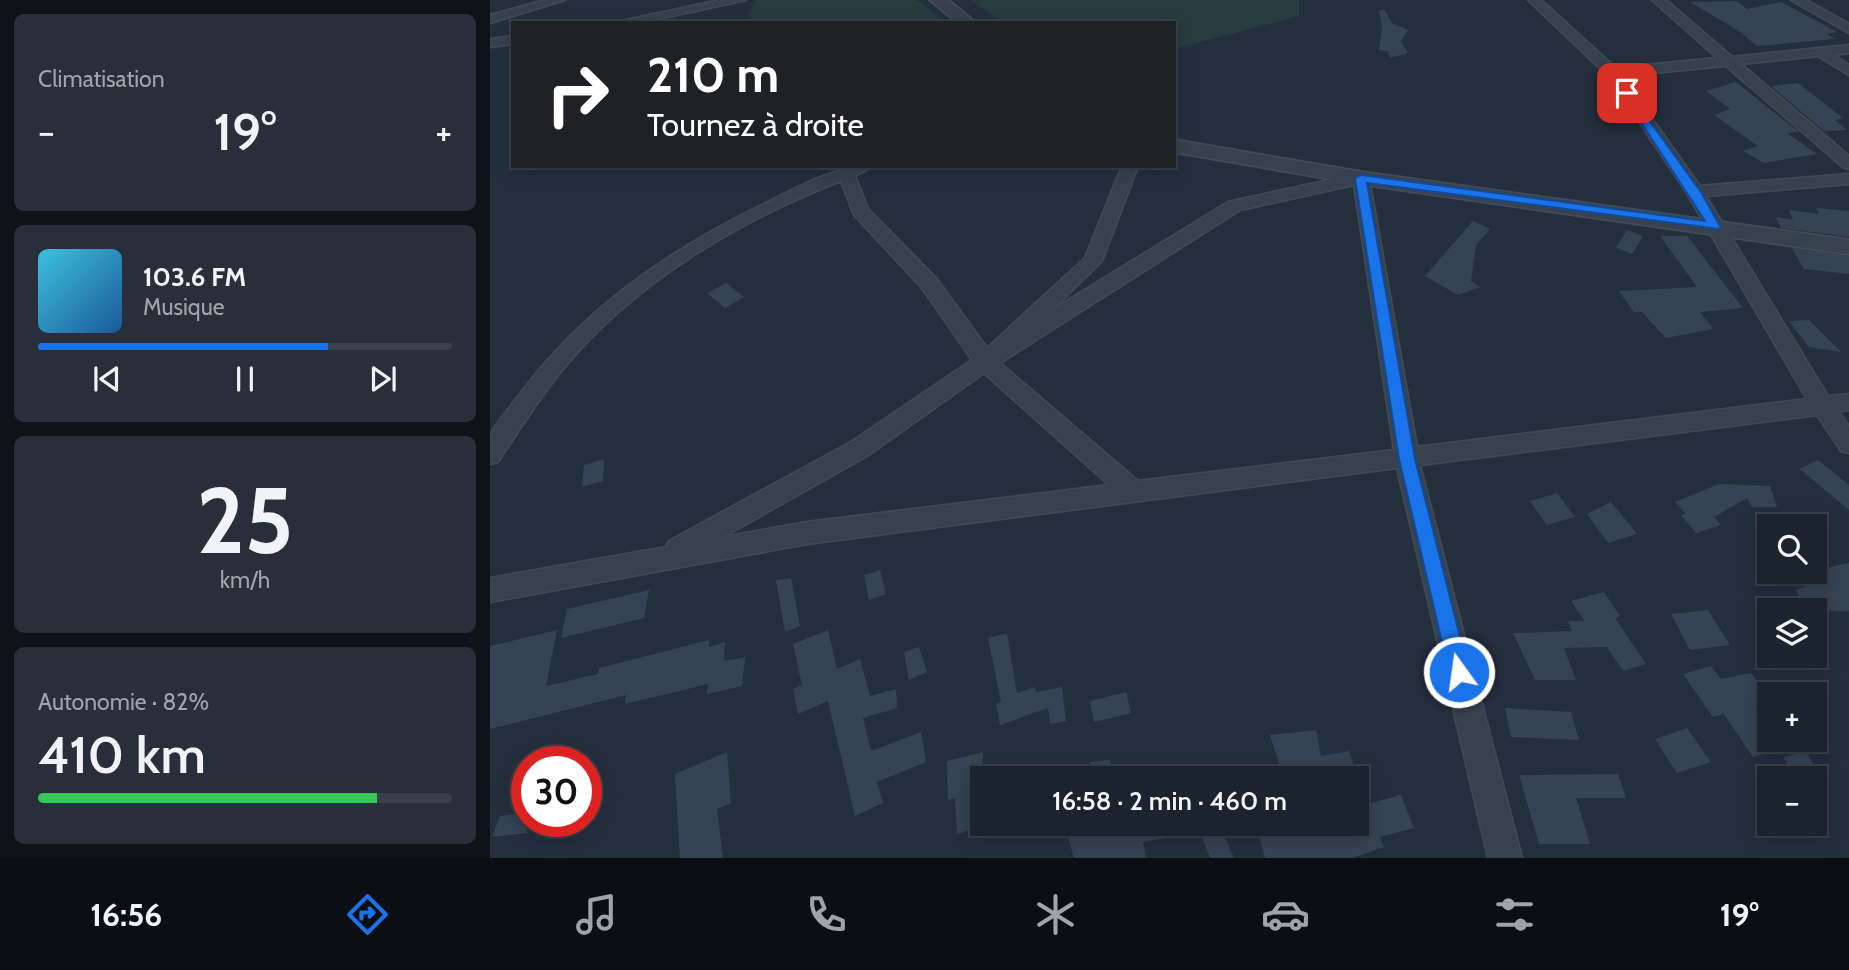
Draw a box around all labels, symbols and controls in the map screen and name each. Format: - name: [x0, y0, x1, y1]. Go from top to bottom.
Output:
- text: 210 m: [647, 45, 779, 104]
- icon: right: [532, 49, 623, 140]
- pin: [1597, 63, 1657, 123]
- text: Climatisation: [38, 65, 165, 93]
- icon: arrive: [1608, 74, 1646, 112]
- text: 19°: [214, 100, 276, 163]
- text: Tournez à droite: [647, 105, 864, 144]
- text: −: [38, 108, 55, 155]
- text: +: [435, 108, 452, 155]
- text: 103.6 FM: [143, 261, 246, 293]
- text: Musique: [143, 293, 225, 321]
- icon: previous: [88, 360, 126, 398]
- icon: pause: [226, 360, 264, 398]
- icon: next: [364, 360, 402, 398]
- text: 25: [196, 465, 294, 576]
- map controls: [1757, 514, 1827, 836]
- button: search: [1757, 514, 1827, 584]
- text: km/h: [220, 566, 270, 594]
- button: layers: [1757, 598, 1827, 668]
- position arrow: [1422, 635, 1496, 709]
- button: +: [1757, 682, 1827, 752]
- text: Autonomie · 82%: [38, 688, 209, 716]
- text: 410 km: [38, 723, 206, 786]
- speed limit sign: 30: [511, 746, 602, 837]
- button: −: [1757, 766, 1827, 836]
- text: 16:58 · 2 min · 460 m: [1052, 785, 1287, 817]
- icon: directions: [343, 890, 392, 939]
- icon: music: [572, 890, 621, 939]
- icon: phone: [802, 890, 851, 939]
- icon: climate: [1031, 890, 1080, 939]
- icon: car: [1261, 890, 1310, 939]
- icon: filters: [1490, 890, 1539, 939]
- text: 16:56: [90, 895, 162, 934]
- text: 19°: [1720, 895, 1759, 934]

